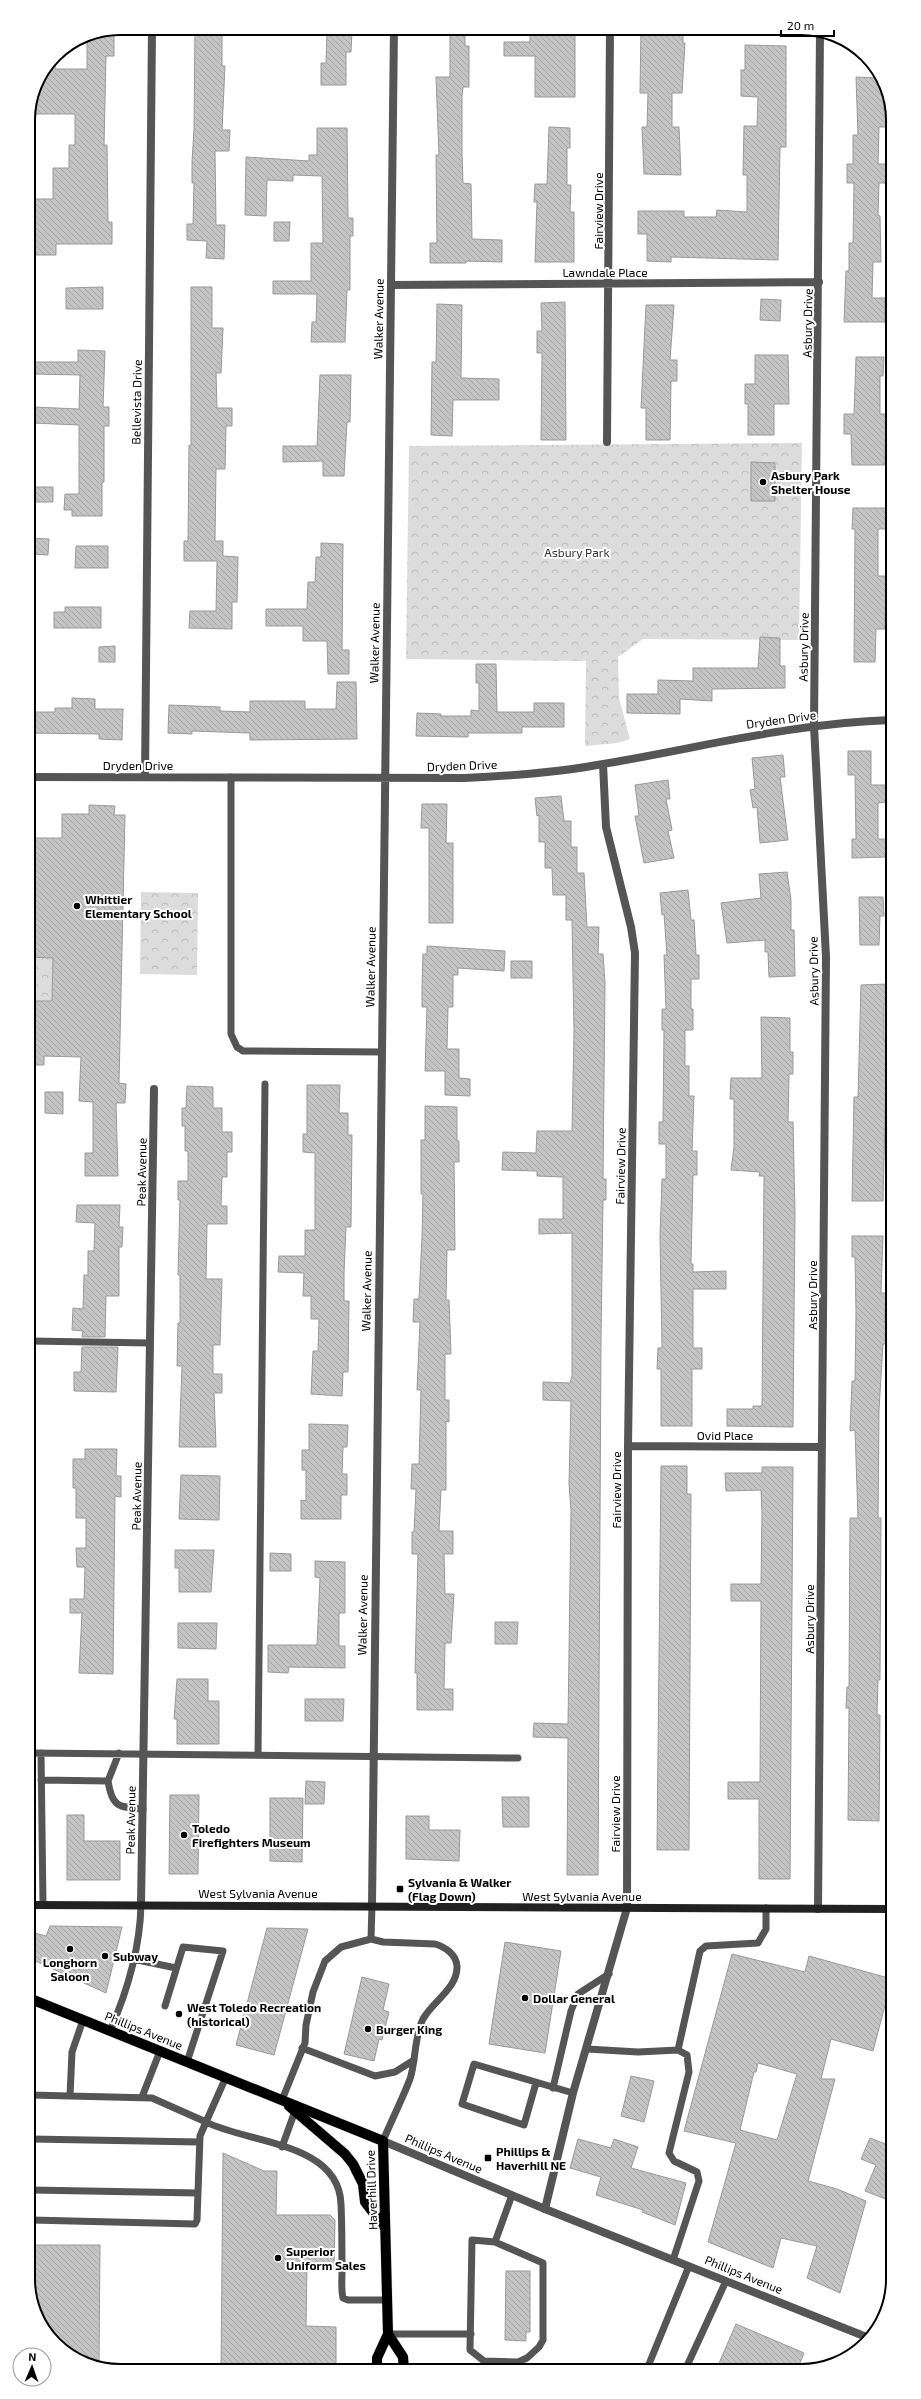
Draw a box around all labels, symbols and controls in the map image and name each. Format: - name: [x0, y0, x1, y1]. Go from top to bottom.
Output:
- scale bar: [781, 12, 834, 38]
- text: 20 m: [787, 18, 814, 32]
- street label: Fairview Drive: [591, 172, 605, 250]
- street label: Lawndale Place: [562, 265, 648, 279]
- street label: Walker Avenue: [370, 278, 386, 360]
- street label: Asbury Drive: [799, 288, 815, 358]
- street label: Bellevista Drive: [128, 359, 144, 445]
- place label: Asbury Park Shelter House: [771, 468, 851, 496]
- marker: Asbury Park Shelter House: [758, 477, 768, 487]
- park label: Asbury Park: [544, 545, 610, 559]
- street label: Walker Avenue: [366, 602, 382, 684]
- street label: Asbury Drive: [795, 612, 811, 682]
- street label: Dryden Drive: [745, 707, 817, 731]
- street label: Dryden Drive: [427, 757, 497, 773]
- street label: Dryden Drive: [103, 758, 173, 772]
- place label: Whittier Elementary School: [85, 892, 192, 921]
- marker: Whittier Elementary School: [72, 901, 82, 911]
- street label: Walker Avenue: [362, 926, 378, 1008]
- street label: Asbury Drive: [805, 936, 821, 1006]
- street label: Fairview Drive: [612, 1127, 628, 1205]
- street label: Peak Avenue: [133, 1138, 149, 1206]
- street label: Walker Avenue: [358, 1250, 374, 1332]
- street label: Asbury Drive: [805, 1260, 819, 1330]
- street label: Ovid Place: [697, 1428, 753, 1442]
- street label: Fairview Drive: [609, 1451, 623, 1529]
- street label: Peak Avenue: [128, 1462, 144, 1530]
- street label: Walker Avenue: [354, 1574, 370, 1656]
- street label: Asbury Drive: [802, 1584, 816, 1654]
- street label: Fairview Drive: [608, 1775, 622, 1853]
- street label: Peak Avenue: [122, 1786, 138, 1854]
- place label: Toledo Firefighters Museum: [192, 1821, 311, 1849]
- marker: Toledo Firefighters Museum: [179, 1830, 189, 1840]
- place label: Sylvania & Walker (Flag Down): [408, 1875, 511, 1903]
- marker: Sylvania & Walker (Flag Down): [395, 1884, 405, 1894]
- street label: West Sylvania Avenue: [198, 1886, 318, 1900]
- street label: West Sylvania Avenue: [522, 1889, 642, 1903]
- marker: Longhorn Saloon: [65, 1944, 75, 1954]
- place label: Subway: [113, 1949, 158, 1964]
- marker: Subway: [100, 1951, 110, 1961]
- place label: Longhorn Saloon: [43, 1955, 97, 1983]
- place label: Dollar General: [533, 1991, 615, 2005]
- marker: Dollar General: [520, 1993, 530, 2003]
- place label: West Toledo Recreation (historical): [187, 2000, 321, 2028]
- street label: Phillips Avenue: [103, 2008, 185, 2052]
- marker: West Toledo Recreation (historical): [174, 2009, 184, 2019]
- place label: Burger King: [376, 2022, 442, 2036]
- marker: Burger King: [363, 2024, 373, 2034]
- street label: Phillips Avenue: [403, 2130, 485, 2176]
- place label: Phillips & Haverhill NE: [496, 2144, 566, 2172]
- street label: Haverhill Drive: [363, 2150, 379, 2230]
- marker: Phillips & Haverhill NE: [483, 2153, 493, 2163]
- place label: Superior Uniform Sales: [286, 2244, 366, 2272]
- street label: Phillips Avenue: [703, 2252, 785, 2296]
- marker: Superior Uniform Sales: [273, 2253, 283, 2263]
- north arrow: [12, 2347, 52, 2387]
- text: N: [28, 2350, 37, 2363]

